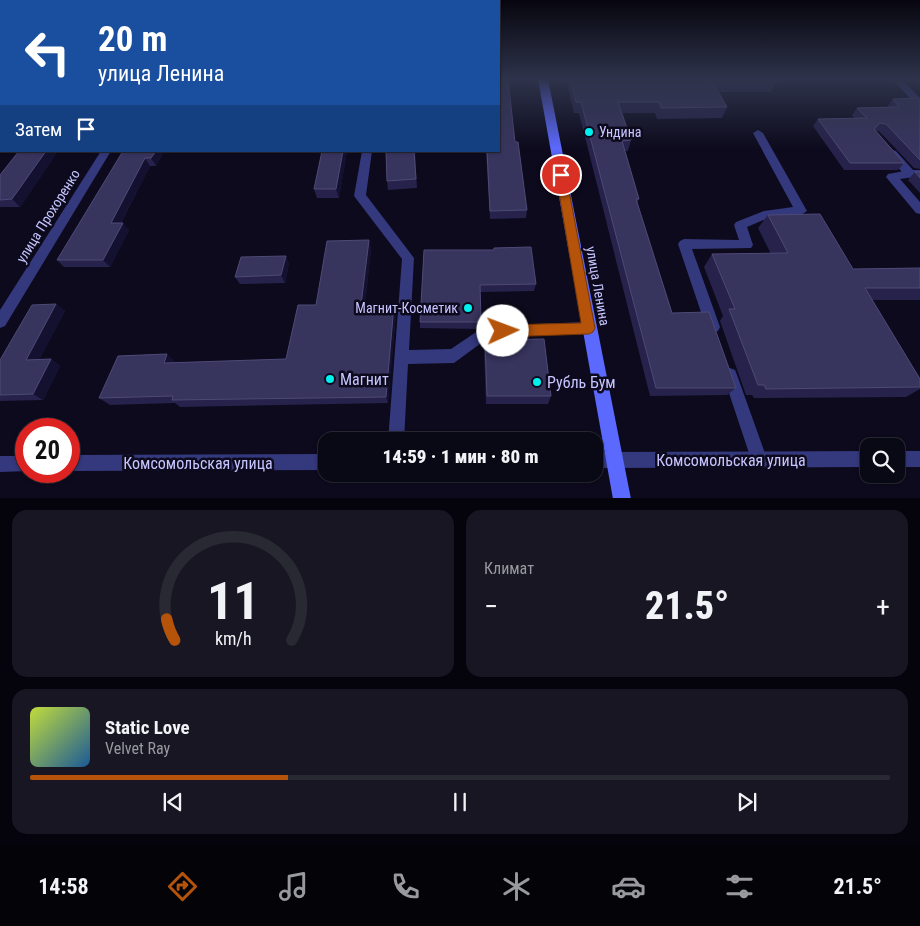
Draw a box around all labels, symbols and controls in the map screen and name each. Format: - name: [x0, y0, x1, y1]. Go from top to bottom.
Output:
- text: 20 m: [98, 19, 167, 60]
- icon: left: [15, 20, 80, 85]
- text: улица Ленина: [98, 61, 224, 86]
- icon: arrive: [72, 115, 100, 143]
- text: Затем: [15, 118, 62, 141]
- place label: Ундина: [599, 124, 642, 140]
- marker: Ундина: [583, 126, 595, 138]
- pin: [540, 154, 582, 196]
- icon: arrive: [547, 161, 575, 189]
- street label: улица Прохоренко: [13, 166, 83, 266]
- street label: улица Ленина: [583, 245, 613, 327]
- place label: Магнит-Косметик: [355, 300, 458, 316]
- marker: Магнит-Косметик: [462, 302, 474, 314]
- position arrow: [476, 304, 528, 356]
- place label: Магнит: [340, 370, 389, 389]
- marker: Магнит: [324, 373, 336, 385]
- place label: Рубль Бум: [547, 373, 616, 392]
- marker: Рубль Бум: [531, 376, 543, 388]
- speed limit sign: 20: [15, 418, 80, 483]
- map controls: [860, 438, 905, 483]
- button: search: [860, 438, 905, 483]
- text: 14:59 · 1 мин · 80 m: [382, 445, 539, 468]
- street label: Комсомольская улица: [656, 451, 806, 470]
- street label: Комсомольская улица: [123, 454, 273, 473]
- text: Климат: [484, 559, 534, 578]
- text: 11: [207, 571, 259, 632]
- text: 21.5°: [645, 584, 729, 628]
- text: −: [484, 590, 498, 623]
- text: +: [876, 590, 890, 623]
- text: km/h: [215, 628, 251, 649]
- text: Static Love: [105, 716, 190, 739]
- text: Velvet Ray: [105, 739, 170, 758]
- icon: previous: [159, 788, 187, 816]
- icon: pause: [446, 788, 474, 816]
- icon: next: [733, 788, 761, 816]
- icon: directions: [165, 869, 200, 904]
- icon: music: [276, 869, 311, 904]
- icon: phone: [388, 869, 423, 904]
- icon: climate: [499, 869, 534, 904]
- icon: car: [611, 869, 646, 904]
- icon: filters: [722, 869, 757, 904]
- text: 14:58: [38, 874, 89, 899]
- text: 21.5°: [833, 874, 882, 899]

